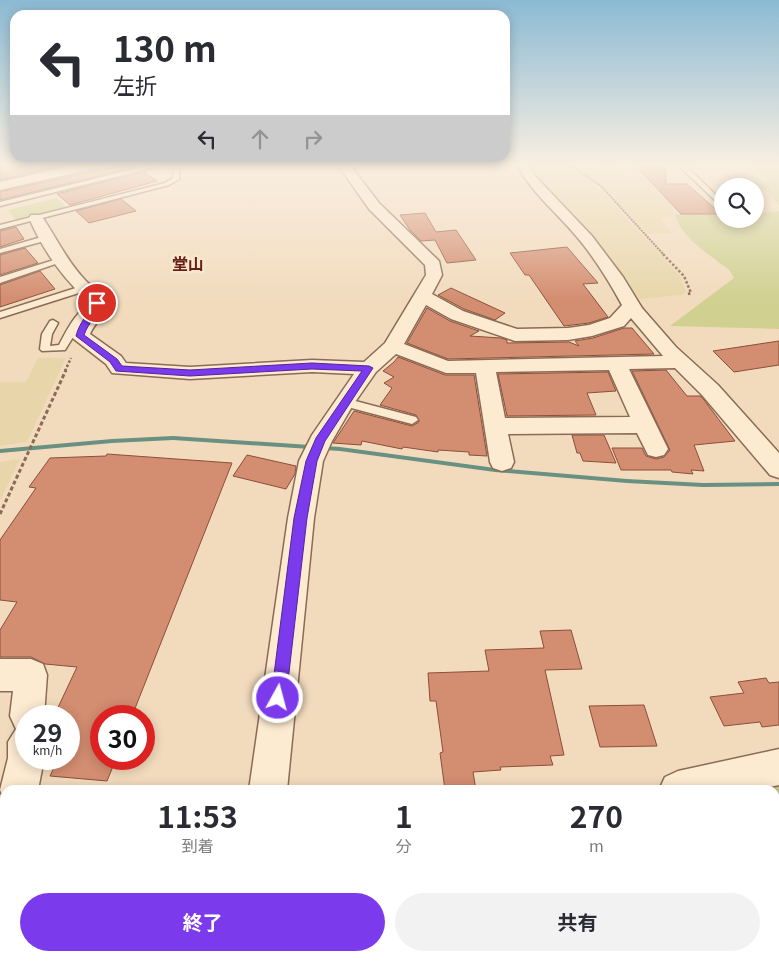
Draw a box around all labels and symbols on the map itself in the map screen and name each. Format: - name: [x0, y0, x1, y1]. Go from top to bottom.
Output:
- district label: 堂山: [172, 251, 204, 275]
- pin: [76, 282, 118, 324]
- position arrow: [251, 671, 303, 723]
- speed limit sign: 30: [90, 705, 155, 770]

